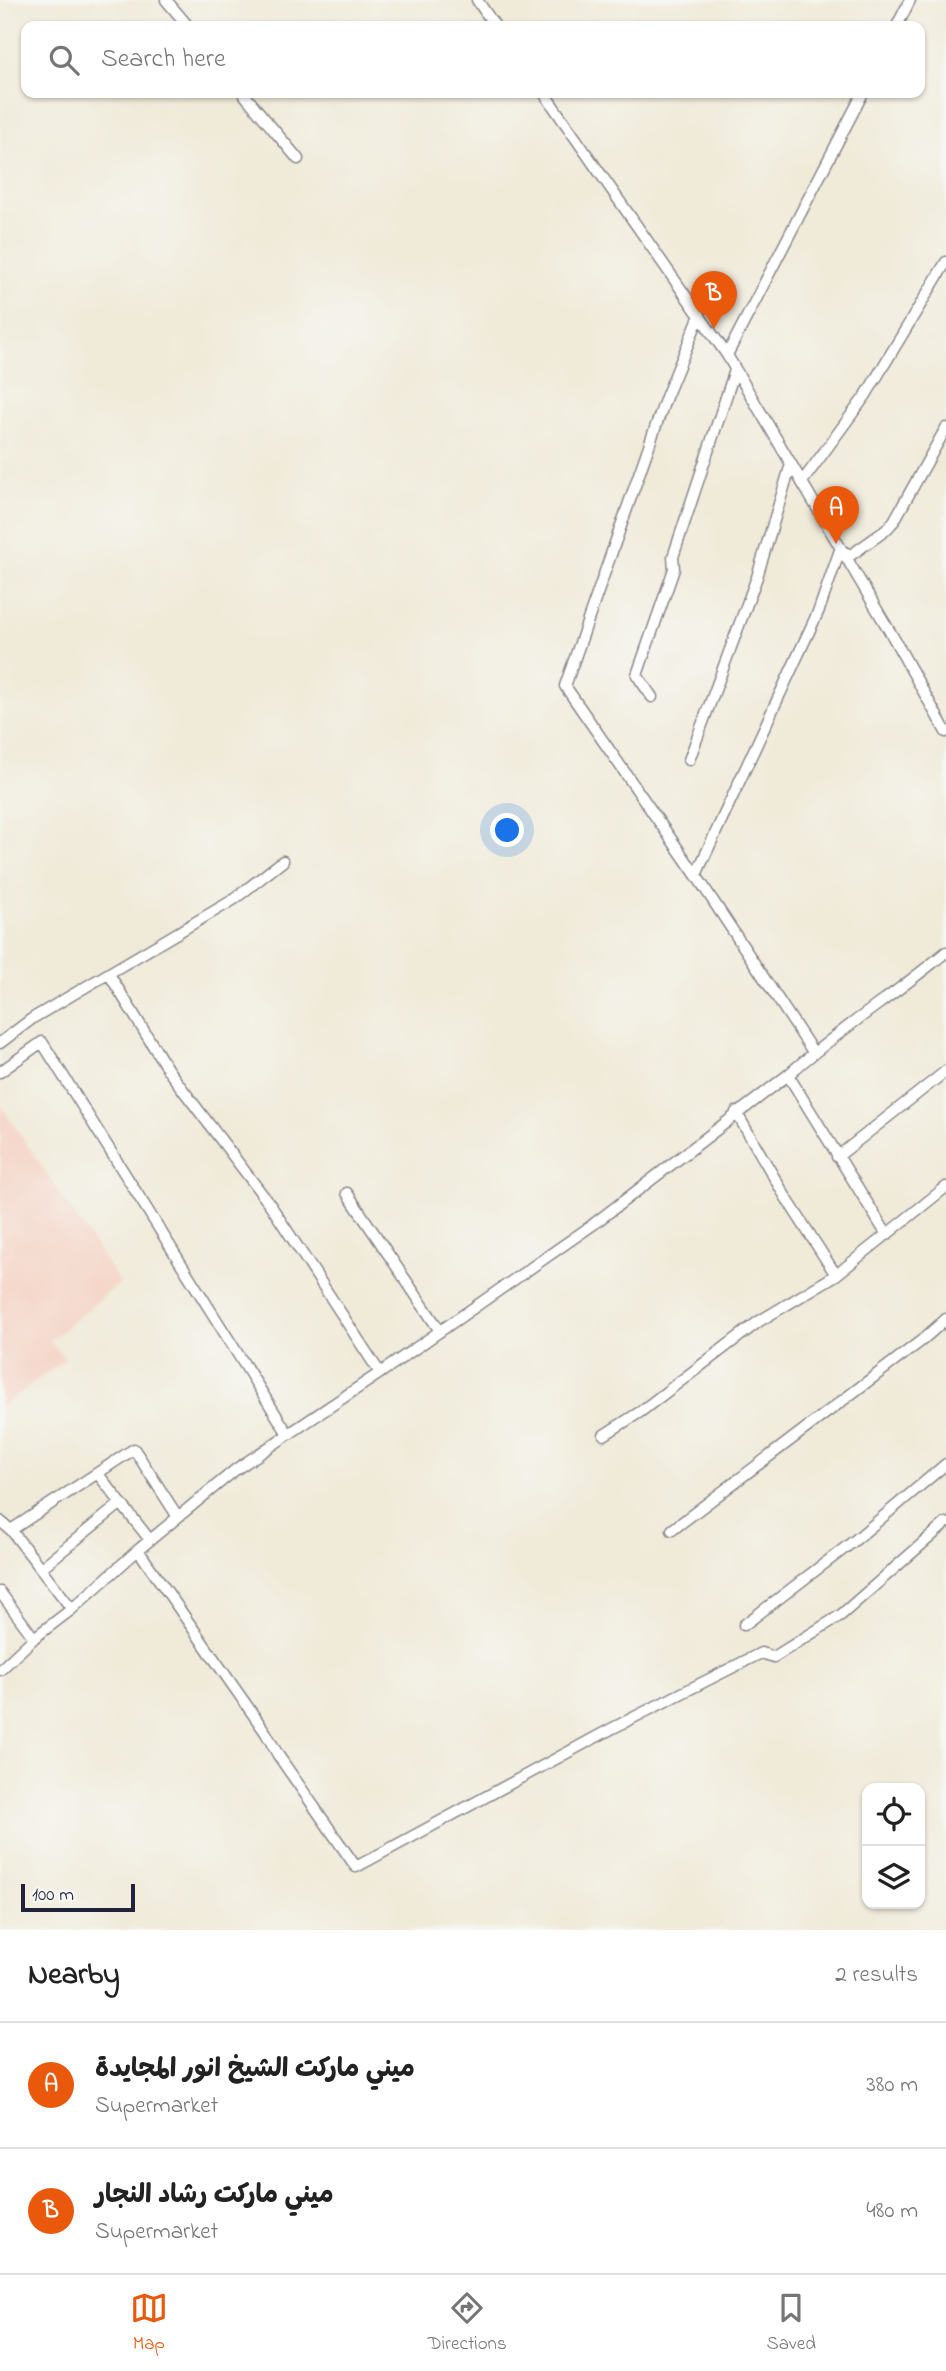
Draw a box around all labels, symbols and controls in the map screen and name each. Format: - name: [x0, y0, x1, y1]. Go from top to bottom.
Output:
- search box: [21, 21, 925, 98]
- icon: search: [45, 41, 83, 79]
- text: Search here: [101, 41, 226, 79]
- pin: B: [691, 271, 737, 329]
- pin: A: [813, 486, 859, 544]
- your location: [490, 813, 524, 847]
- map controls: [862, 1783, 925, 1909]
- button: locate: [862, 1783, 925, 1846]
- button: layers: [862, 1846, 925, 1909]
- scale bar: [21, 1881, 135, 1913]
- text: 100 m: [32, 1882, 74, 1909]
- text: Nearby: [28, 1954, 120, 1998]
- text: 2 results: [835, 1959, 918, 1992]
- text: ميني ماركت الشيخ انور المجايدة: [95, 2051, 415, 2089]
- text: A: [44, 2069, 58, 2102]
- text: 380 m: [866, 2069, 918, 2102]
- text: Supermarket: [95, 2090, 218, 2123]
- text: ميني ماركت رشاد النجار: [95, 2177, 334, 2215]
- text: B: [43, 2195, 59, 2228]
- text: 480 m: [866, 2195, 918, 2228]
- text: Supermarket: [95, 2216, 218, 2249]
- tab: Map: [130, 2289, 168, 2358]
- tab: Directions: [428, 2289, 507, 2358]
- tab: Saved: [767, 2289, 816, 2358]

